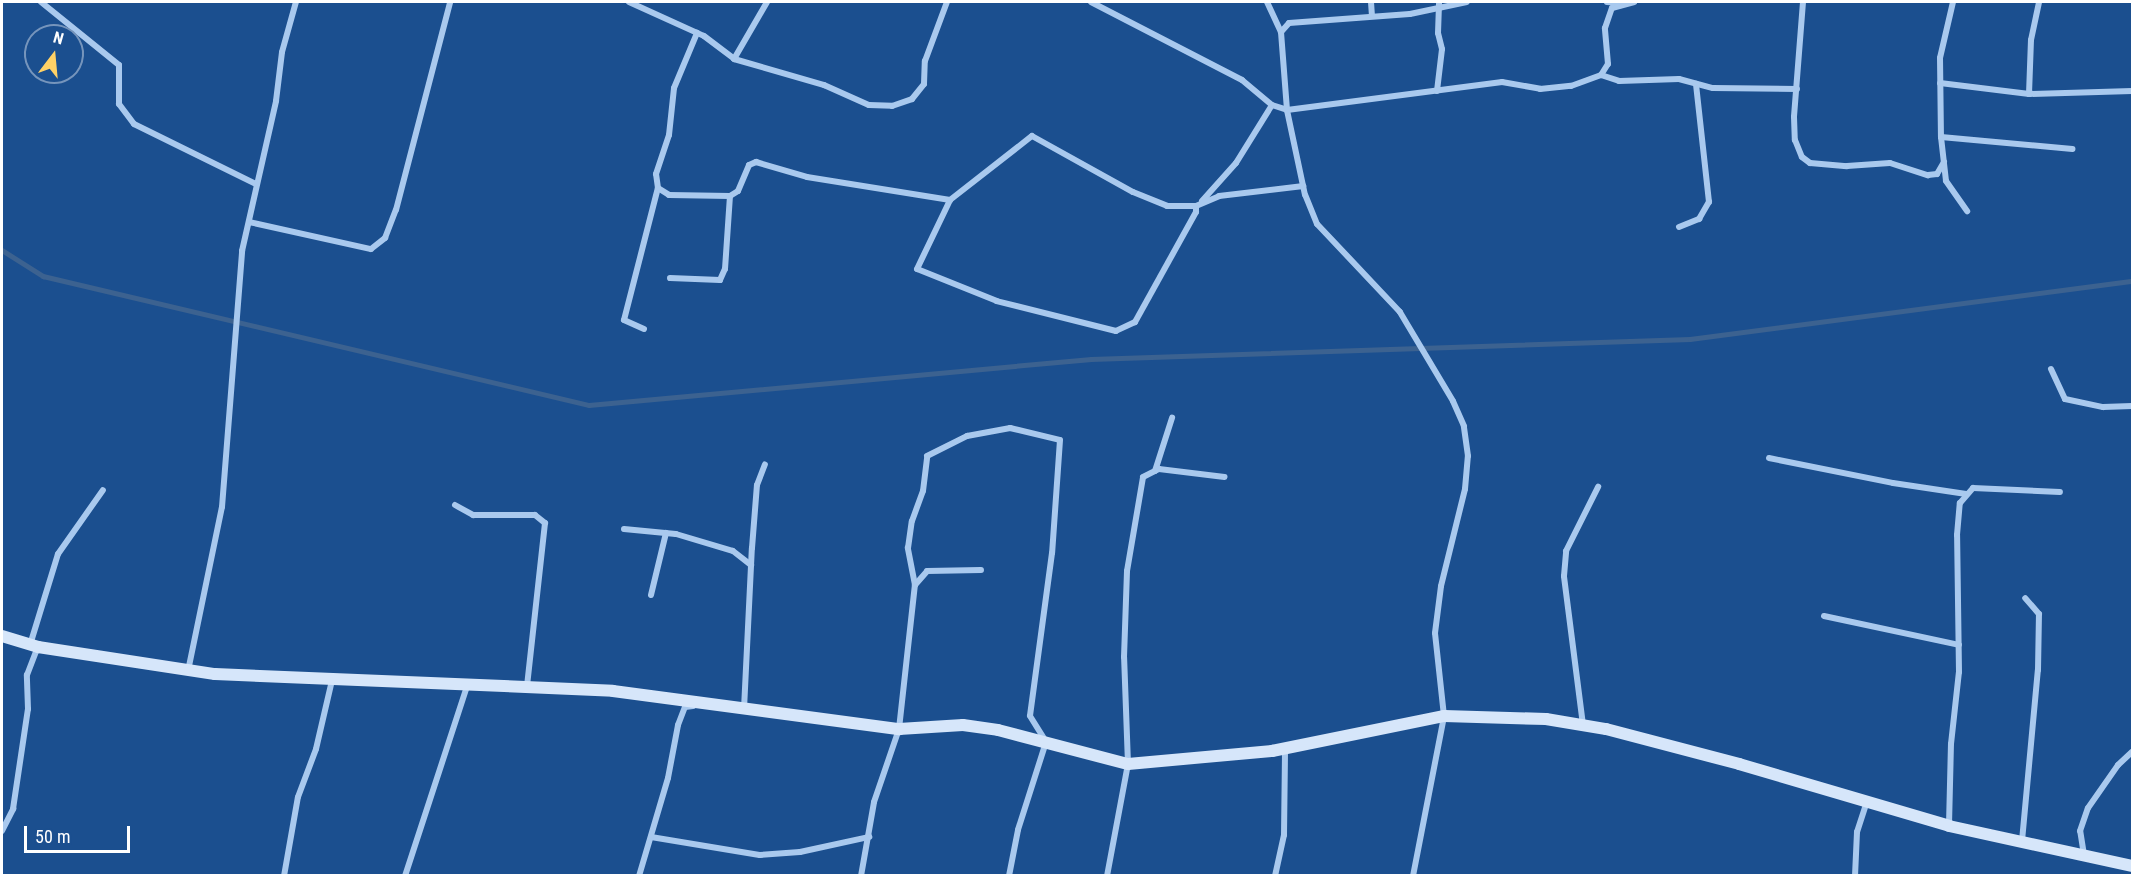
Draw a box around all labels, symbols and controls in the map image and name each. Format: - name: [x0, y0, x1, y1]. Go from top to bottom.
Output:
- north arrow: [24, 24, 84, 84]
- text: N: [51, 28, 66, 49]
- scale bar: [27, 814, 134, 852]
- text: 50 m: [35, 826, 70, 847]

